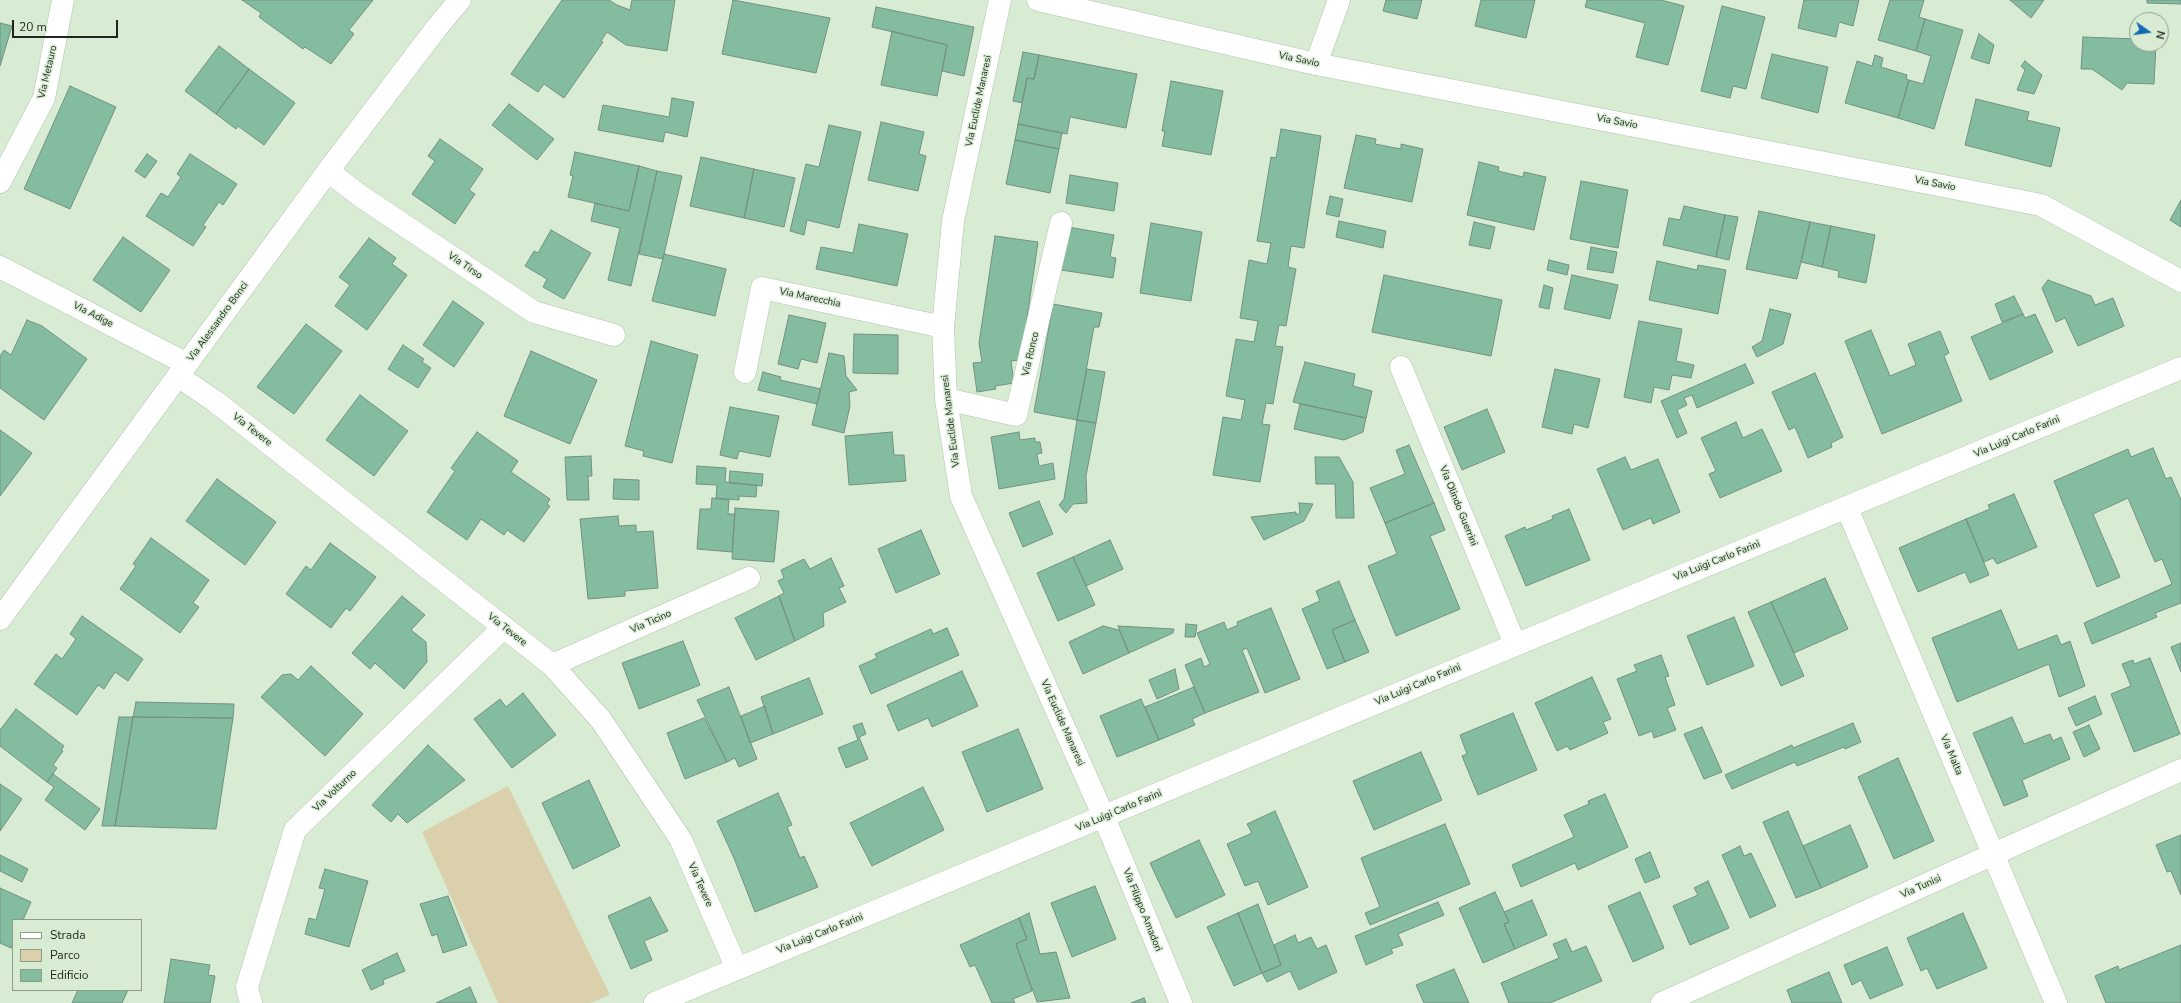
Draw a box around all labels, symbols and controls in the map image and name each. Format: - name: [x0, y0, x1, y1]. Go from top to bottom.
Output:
- scale bar: [14, 12, 120, 38]
- north arrow: [2129, 12, 2169, 52]
- text: 20 m: [19, 19, 47, 35]
- text: N: [2152, 29, 2168, 41]
- street label: Via Metauro: [36, 44, 60, 100]
- street label: Via Savio: [1277, 50, 1321, 70]
- street label: Via Euclide Manaresi: [963, 54, 995, 148]
- street label: Via Savio: [1595, 112, 1639, 132]
- street label: Via Savio: [1913, 174, 1957, 194]
- street label: Via Tirso: [445, 250, 485, 282]
- street label: Via Alessandro Bonci: [185, 280, 251, 364]
- street label: Via Marecchia: [778, 286, 842, 310]
- street label: Via Adige: [71, 300, 115, 330]
- street label: Via Ronco: [1020, 331, 1042, 377]
- street label: Via Euclide Manaresi: [939, 374, 963, 468]
- street label: Via Tevere: [230, 411, 274, 449]
- street label: Via Luigi Carlo Farini: [1972, 413, 2062, 461]
- street label: Via Olindo Guerrini: [1436, 464, 1480, 548]
- street label: Via Luigi Carlo Farini: [1672, 538, 1762, 584]
- street label: Via Ticino: [629, 608, 673, 636]
- street label: Via Tevere: [485, 611, 529, 649]
- street label: Via Luigi Carlo Farini: [1373, 661, 1463, 709]
- street label: Via Euclide Manaresi: [1038, 678, 1086, 768]
- street label: Via Malta: [1937, 733, 1965, 777]
- street label: Via Volturno: [311, 767, 359, 815]
- street label: Via Luigi Carlo Farini: [1074, 787, 1164, 835]
- street label: Via Tevere: [685, 861, 715, 909]
- street label: Via Filippo Amadori: [1120, 867, 1164, 953]
- street label: Via Tunisi: [1899, 873, 1943, 901]
- street label: Via Luigi Carlo Farini: [775, 911, 865, 957]
- legend: [12, 919, 142, 991]
- text: Strada: [50, 927, 86, 943]
- text: Parco: [50, 947, 80, 963]
- text: Edificio: [50, 967, 88, 983]

